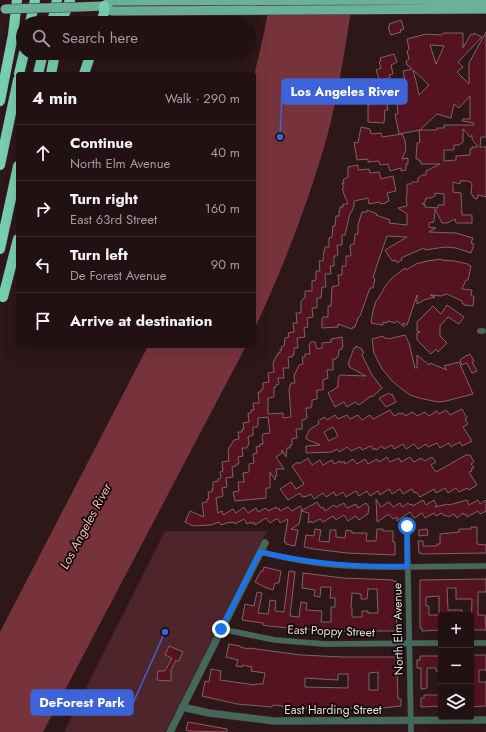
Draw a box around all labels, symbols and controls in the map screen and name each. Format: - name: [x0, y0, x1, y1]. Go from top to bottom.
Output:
- search box: [16, 16, 256, 60]
- icon: search: [30, 27, 52, 49]
- text: Search here: [62, 27, 138, 49]
- callout: Los Angeles River: [282, 79, 407, 104]
- text: Los Angeles River: [290, 82, 400, 101]
- text: 4 min: [32, 86, 77, 110]
- text: Walk · 290 m: [165, 89, 240, 108]
- text: Continue: [70, 132, 133, 154]
- icon: ahead: [32, 142, 54, 164]
- text: 40 m: [211, 143, 240, 162]
- text: North Elm Avenue: [70, 154, 170, 173]
- text: Turn right: [70, 188, 138, 210]
- icon: right: [32, 198, 54, 220]
- text: 160 m: [205, 199, 240, 218]
- text: East 63rd Street: [70, 210, 157, 229]
- text: Turn left: [70, 244, 128, 266]
- icon: left: [32, 254, 54, 276]
- text: 90 m: [211, 255, 240, 274]
- text: De Forest Avenue: [70, 266, 166, 285]
- icon: arrive: [32, 310, 54, 332]
- text: Arrive at destination: [70, 310, 212, 332]
- water label: Los Angeles River: [55, 479, 116, 573]
- route start: [398, 517, 416, 535]
- street label: North Elm Avenue: [388, 583, 408, 675]
- map controls: [438, 612, 474, 720]
- button: +: [438, 612, 474, 648]
- route end: [212, 620, 230, 638]
- street label: East Poppy Street: [287, 620, 375, 642]
- button: −: [438, 648, 474, 684]
- button: layers: [438, 684, 474, 720]
- callout: DeForest Park: [31, 690, 133, 715]
- text: DeForest Park: [39, 693, 125, 712]
- street label: East Harding Street: [284, 701, 382, 719]

